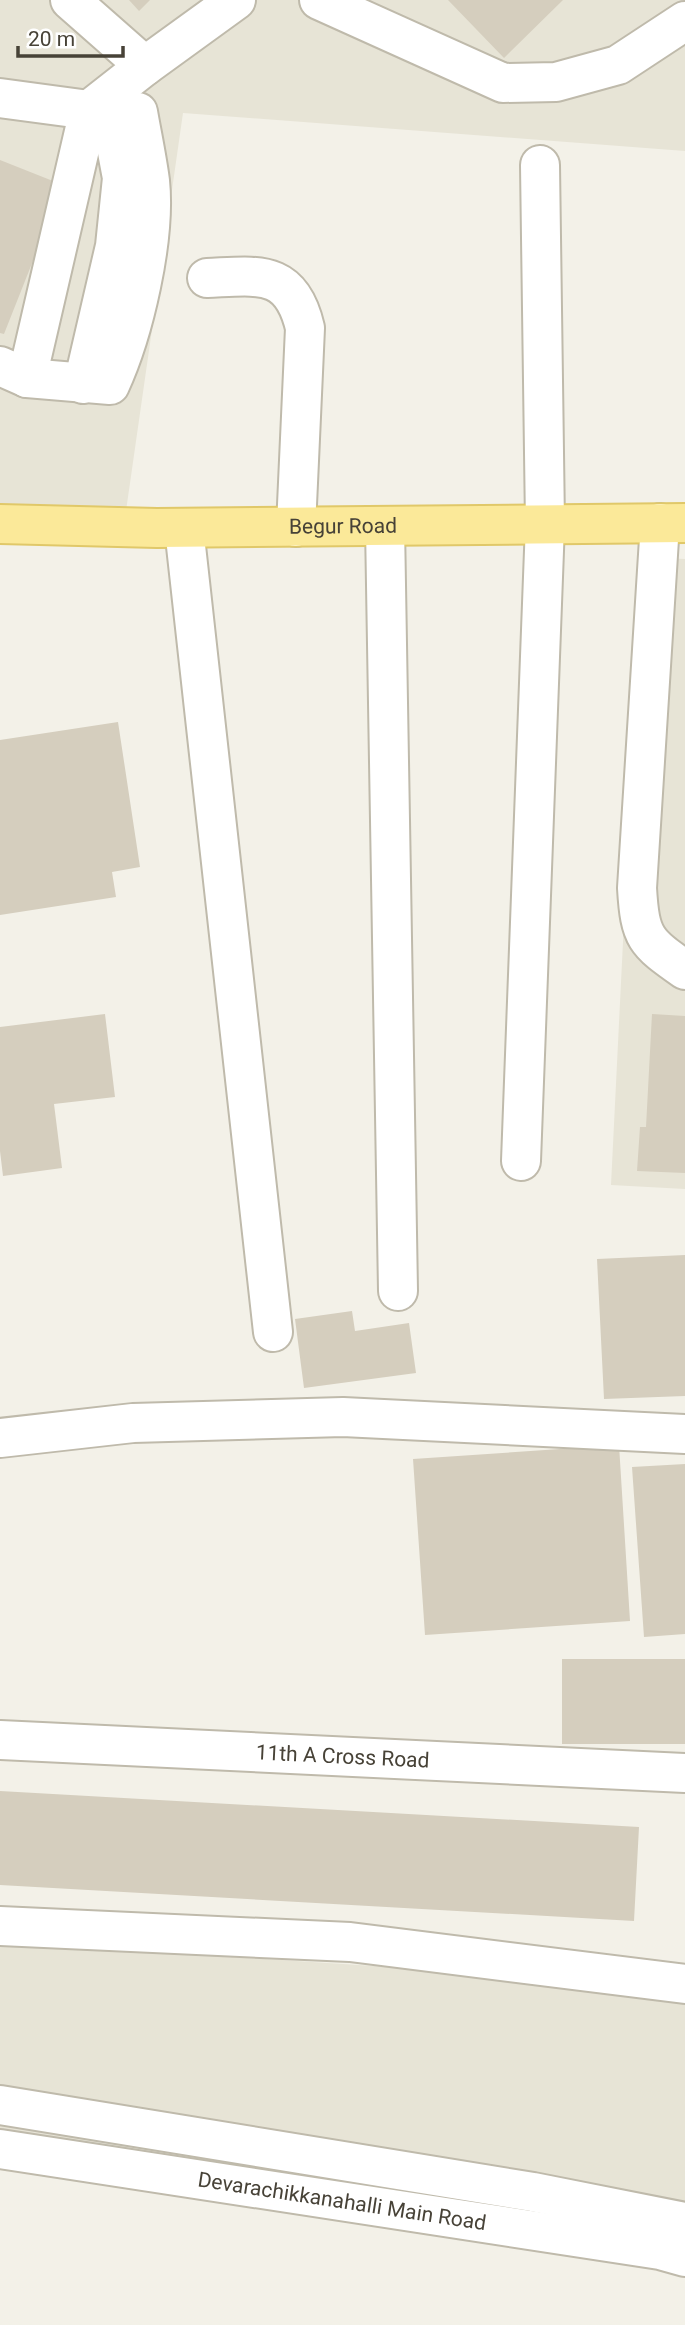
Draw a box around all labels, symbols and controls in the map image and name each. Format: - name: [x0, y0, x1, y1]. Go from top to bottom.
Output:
- scale bar: [18, 14, 122, 58]
- text: 20 m: [28, 27, 75, 51]
- street label: Begur Road: [289, 514, 397, 539]
- street label: 11th A Cross Road: [255, 1740, 430, 1773]
- street label: Devarachikkanahalli Main Road: [196, 2167, 488, 2235]

